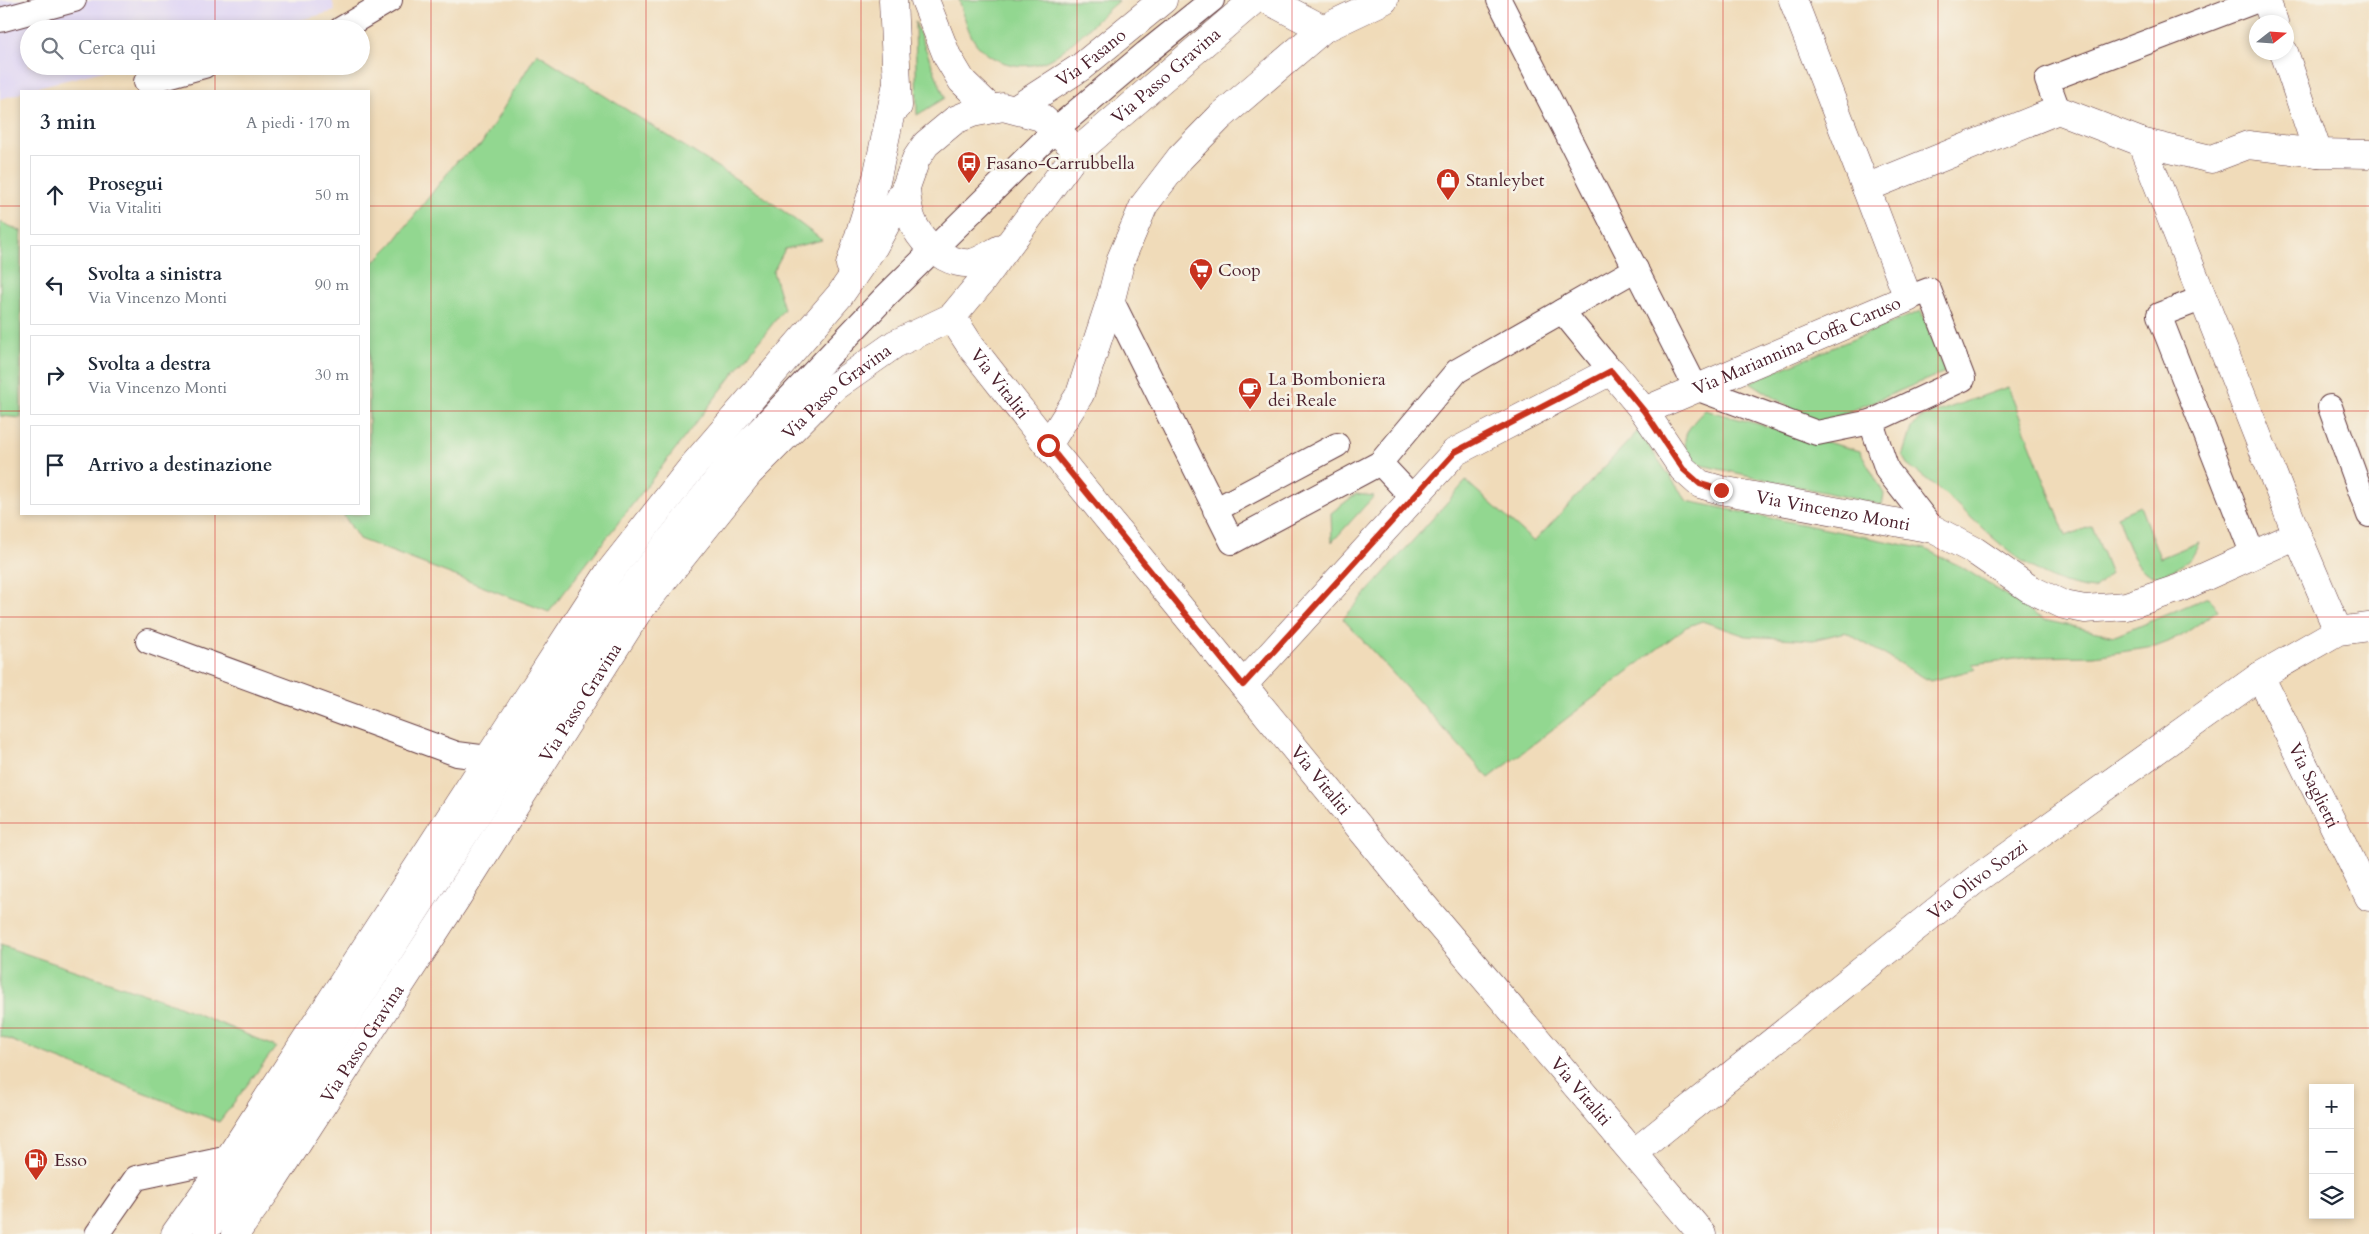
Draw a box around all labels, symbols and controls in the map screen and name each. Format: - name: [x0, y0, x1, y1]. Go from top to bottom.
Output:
- north arrow: [2249, 15, 2294, 60]
- search box: [20, 20, 370, 75]
- street label: Via Passo Gravina: [1106, 22, 1226, 130]
- street label: Via Fasano: [1051, 23, 1132, 93]
- icon: search: [38, 34, 66, 62]
- text: Cerca qui: [78, 35, 156, 61]
- text: 3 min: [40, 108, 96, 137]
- text: A piedi · 170 m: [246, 112, 350, 134]
- bus stop icon: Fasano-Carrubbella: [956, 150, 982, 184]
- place label: Fasano-Carrubbella: [986, 151, 1135, 176]
- shop icon: Stanleybet: [1435, 167, 1461, 201]
- place label: Stanleybet: [1466, 168, 1545, 193]
- text: Prosegui: [88, 171, 163, 197]
- icon: ahead: [41, 181, 69, 209]
- text: 50 m: [315, 184, 349, 206]
- text: Via Vitaliti: [88, 197, 162, 219]
- supermarket icon: Coop: [1188, 257, 1214, 291]
- place label: Coop: [1218, 258, 1261, 283]
- text: Svolta a sinistra: [88, 261, 222, 287]
- icon: left: [41, 271, 69, 299]
- text: 90 m: [315, 274, 349, 296]
- text: Via Vincenzo Monti: [88, 287, 227, 309]
- street label: Via Mariannina Coffa Caruso: [1689, 290, 1905, 402]
- street label: Via Passo Gravina: [777, 338, 897, 446]
- street label: Via Vitaliti: [964, 343, 1035, 424]
- text: Svolta a destra: [88, 351, 211, 377]
- icon: right: [41, 361, 69, 389]
- text: 30 m: [315, 364, 349, 386]
- place label: La Bomboniera dei Reale: [1268, 367, 1386, 413]
- cafe icon: La Bomboniera dei Reale: [1237, 376, 1263, 410]
- text: Via Vincenzo Monti: [88, 377, 227, 399]
- route start: [1037, 434, 1060, 457]
- icon: arrive: [41, 451, 69, 479]
- text: Arrivo a destinazione: [88, 452, 272, 478]
- route end: [1710, 479, 1733, 502]
- street label: Via Vincenzo Monti: [1754, 485, 1912, 538]
- street label: Via Passo Gravina: [534, 638, 628, 767]
- street label: Via Saglietti: [2282, 739, 2345, 832]
- street label: Via Vitaliti: [1284, 740, 1356, 820]
- street label: Via Olivo Sozzi: [1922, 834, 2033, 926]
- street label: Via Passo Gravina: [315, 980, 410, 1108]
- street label: Via Vitaliti: [1544, 1052, 1617, 1131]
- map controls: [2309, 1084, 2354, 1219]
- button: +: [2309, 1084, 2354, 1129]
- button: −: [2309, 1129, 2354, 1174]
- fuel station icon: Esso: [23, 1147, 49, 1181]
- place label: Esso: [54, 1148, 87, 1173]
- button: layers: [2309, 1174, 2354, 1219]

